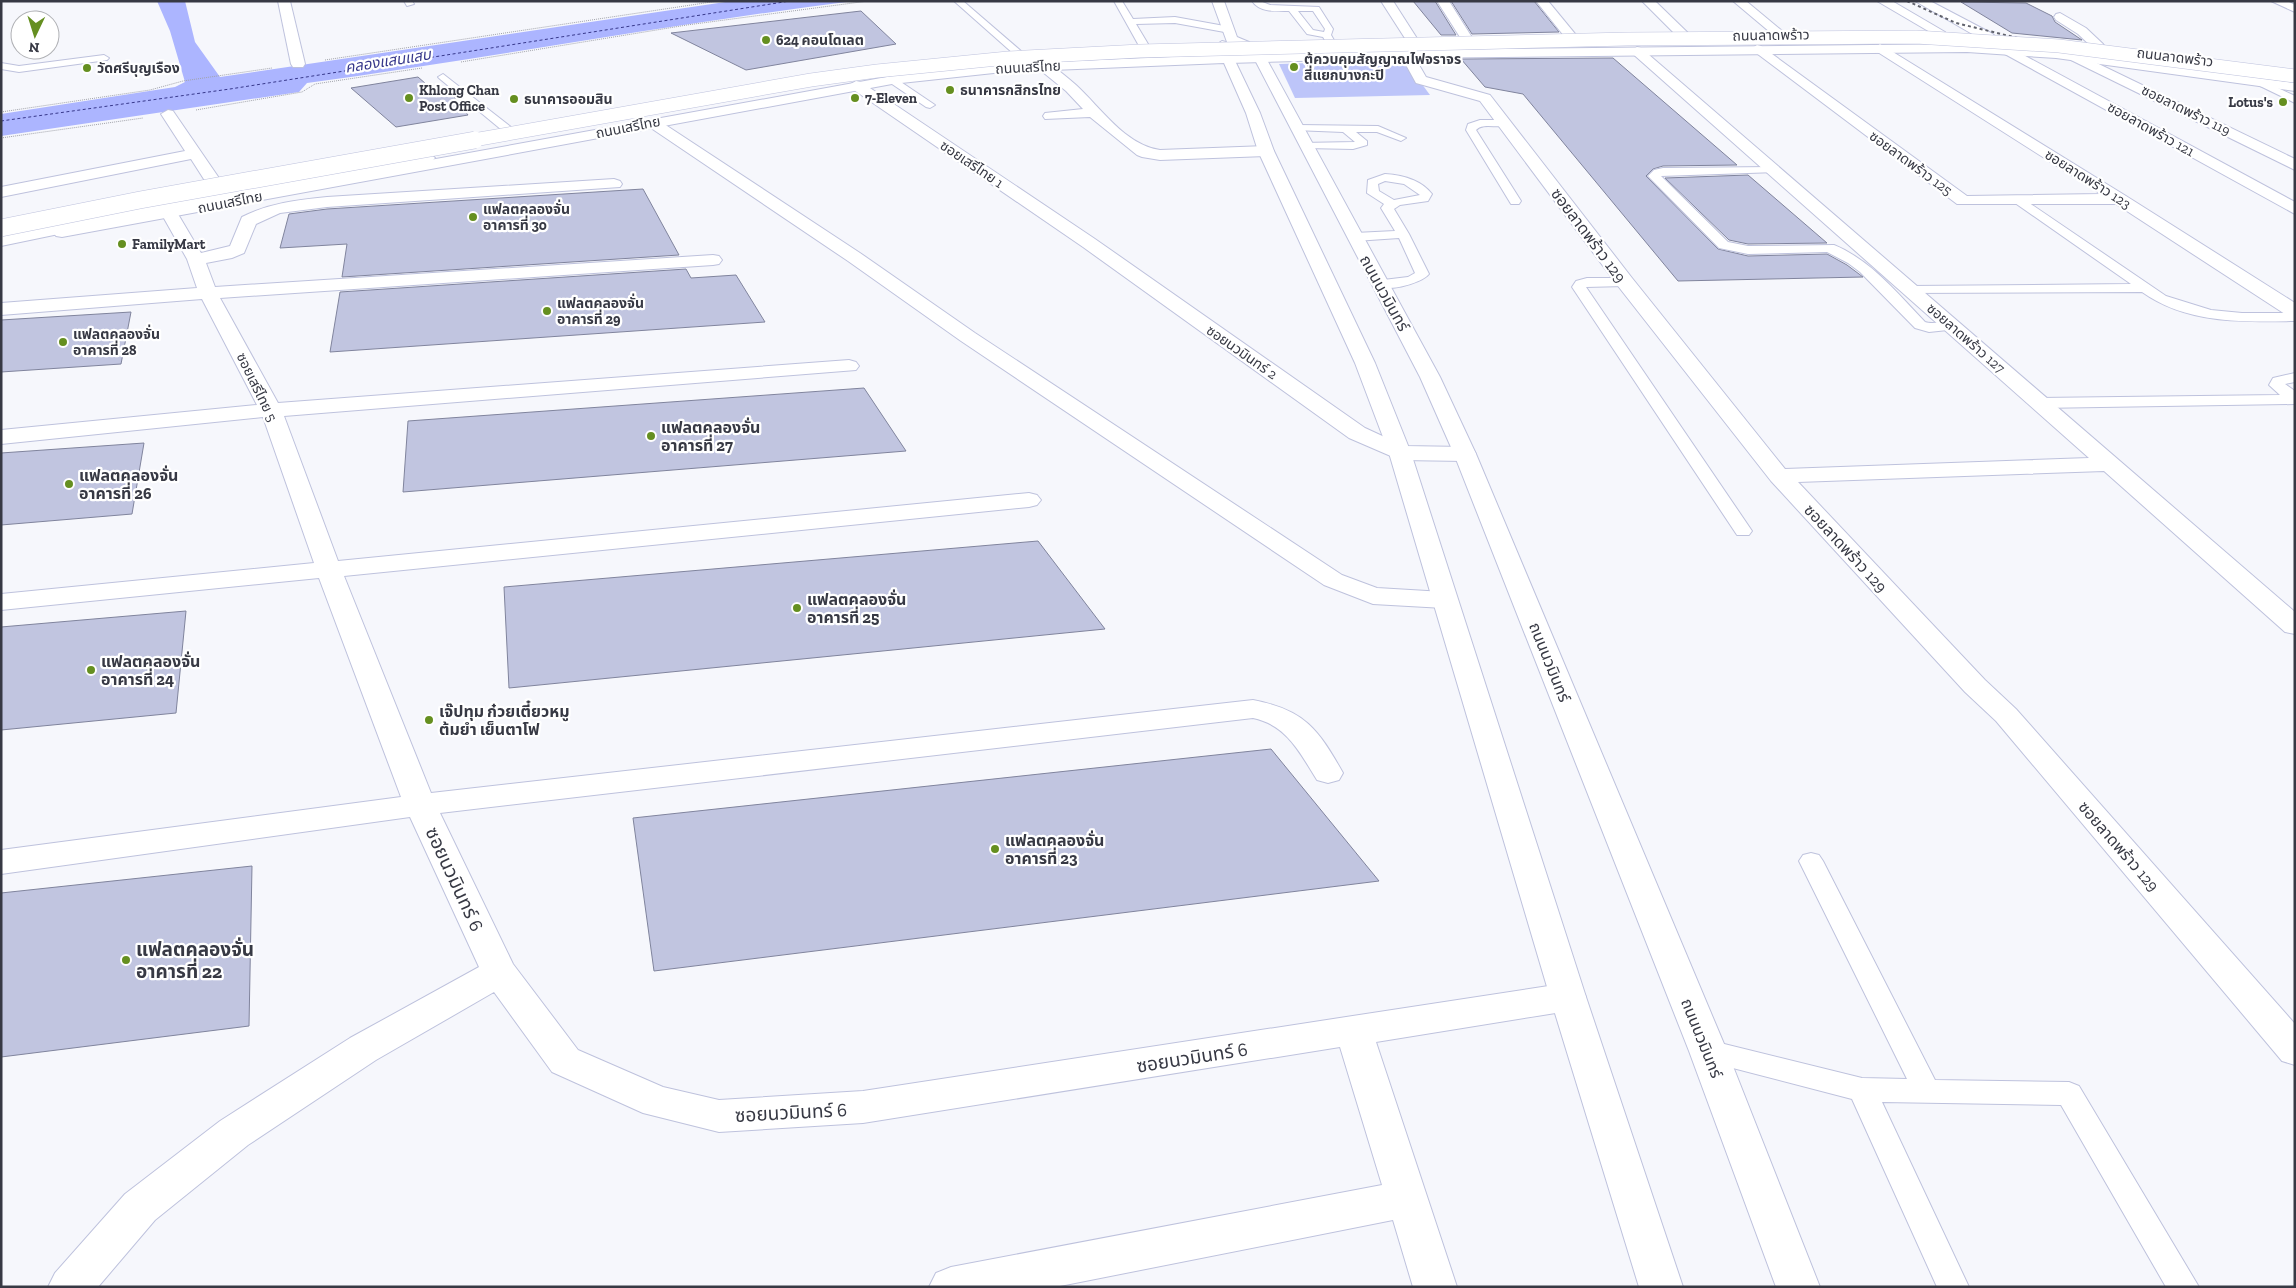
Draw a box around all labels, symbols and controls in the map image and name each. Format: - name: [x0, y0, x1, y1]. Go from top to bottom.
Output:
- north arrow: [10, 10, 60, 60]
- street label: ถนนลาดพร้าว: [1732, 26, 1810, 45]
- place label: 624 คอนโดเลต: [776, 32, 864, 49]
- marker: 624 คอนโดเลต: [760, 34, 772, 46]
- text: N: [28, 39, 40, 56]
- street label: ถนนลาดพร้าว: [2136, 44, 2214, 71]
- water label: คลองแสนแสบ: [344, 45, 433, 77]
- place label: ตู้ควบคุมสัญญาณไฟจราจร สี่แยกบางกะปิ: [1304, 51, 1461, 84]
- street label: ถนนเสรีไทย: [995, 57, 1061, 78]
- place label: วัดศรีบุญเรือง: [97, 60, 180, 77]
- marker: ตู้ควบคุมสัญญาณไฟจราจร สี่แยกบางกะปิ: [1288, 61, 1300, 73]
- marker: วัดศรีบุญเรือง: [81, 62, 93, 74]
- place label: Khlong Chan Post Office: [419, 82, 500, 115]
- place label: ธนาคารกสิกรไทย: [960, 82, 1061, 99]
- street label: ซอยลาดพร้าว 119: [2138, 82, 2233, 139]
- marker: ธนาคารกสิกรไทย: [944, 84, 956, 96]
- place label: 7-Eleven: [865, 90, 918, 107]
- place label: ธนาคารออมสิน: [524, 91, 612, 108]
- marker: Khlong Chan Post Office: [403, 92, 415, 104]
- marker: 7-Eleven: [849, 92, 861, 104]
- marker: ธนาคารออมสิน: [508, 93, 520, 105]
- place label: Lotus's: [2228, 94, 2274, 111]
- marker: Lotus's: [2277, 96, 2289, 108]
- street label: ซอยลาดพร้าว 121: [2104, 99, 2198, 161]
- street label: ถนนเสรีไทย: [594, 113, 662, 142]
- street label: ซอยลาดพร้าว 125: [1866, 128, 1956, 199]
- street label: ซอยเสรีไทย 1: [937, 137, 1007, 192]
- street label: ซอยลาดพร้าว 123: [2042, 146, 2134, 213]
- street label: ซอยลาดพร้าว 129: [1547, 184, 1630, 286]
- street label: ถนนเสรีไทย: [196, 188, 264, 217]
- place label: แฟลตคลองจั่น อาคารที่ 30: [483, 199, 570, 234]
- marker: แฟลตคลองจั่น อาคารที่ 30: [467, 211, 479, 223]
- place label: FamilyMart: [132, 236, 206, 253]
- marker: FamilyMart: [116, 238, 128, 250]
- street label: ถนนนวมินทร์: [1356, 252, 1414, 335]
- place label: แฟลตคลองจั่น อาคารที่ 29: [557, 293, 644, 328]
- street label: ซอยลาดพร้าว 127: [1923, 300, 2009, 377]
- marker: แฟลตคลองจั่น อาคารที่ 29: [541, 305, 553, 317]
- street label: ซอยนวมินทร์ 2: [1203, 322, 1280, 383]
- place label: แฟลตคลองจั่น อาคารที่ 28: [73, 324, 160, 359]
- marker: แฟลตคลองจั่น อาคารที่ 28: [57, 336, 69, 348]
- street label: ซอยเสรีไทย 5: [233, 350, 281, 424]
- place label: แฟลตคลองจั่น อาคารที่ 27: [661, 417, 760, 455]
- marker: แฟลตคลองจั่น อาคารที่ 27: [645, 430, 657, 442]
- place label: แฟลตคลองจั่น อาคารที่ 26: [79, 465, 178, 503]
- marker: แฟลตคลองจั่น อาคารที่ 26: [63, 478, 75, 490]
- street label: ซอยลาดพร้าว 129: [1800, 501, 1891, 596]
- place label: แฟลตคลองจั่น อาคารที่ 25: [807, 589, 906, 627]
- marker: แฟลตคลองจั่น อาคารที่ 25: [791, 602, 803, 614]
- street label: ถนนนวมินทร์: [1525, 620, 1574, 705]
- place label: แฟลตคลองจั่น อาคารที่ 24: [101, 651, 200, 689]
- marker: แฟลตคลองจั่น อาคารที่ 24: [85, 664, 97, 676]
- place label: เจ๊ปทุม ก๋วยเตี๋ยวหมู ต้มยำ เย็นตาโฟ: [439, 700, 569, 739]
- marker: เจ๊ปทุม ก๋วยเตี๋ยวหมู ต้มยำ เย็นตาโฟ: [423, 714, 435, 726]
- street label: ซอยลาดพร้าว 129: [2074, 797, 2163, 895]
- street label: ซอยนวมินทร์ 6: [420, 823, 489, 935]
- place label: แฟลตคลองจั่น อาคารที่ 23: [1005, 830, 1104, 868]
- marker: แฟลตคลองจั่น อาคารที่ 23: [989, 843, 1001, 855]
- place label: แฟลตคลองจั่น อาคารที่ 22: [136, 937, 254, 983]
- marker: แฟลตคลองจั่น อาคารที่ 22: [120, 954, 132, 966]
- street label: ถนนนวมินทร์: [1677, 996, 1726, 1081]
- street label: ซอยนวมินทร์ 6: [1135, 1037, 1249, 1078]
- street label: ซอยนวมินทร์ 6: [734, 1098, 848, 1127]

